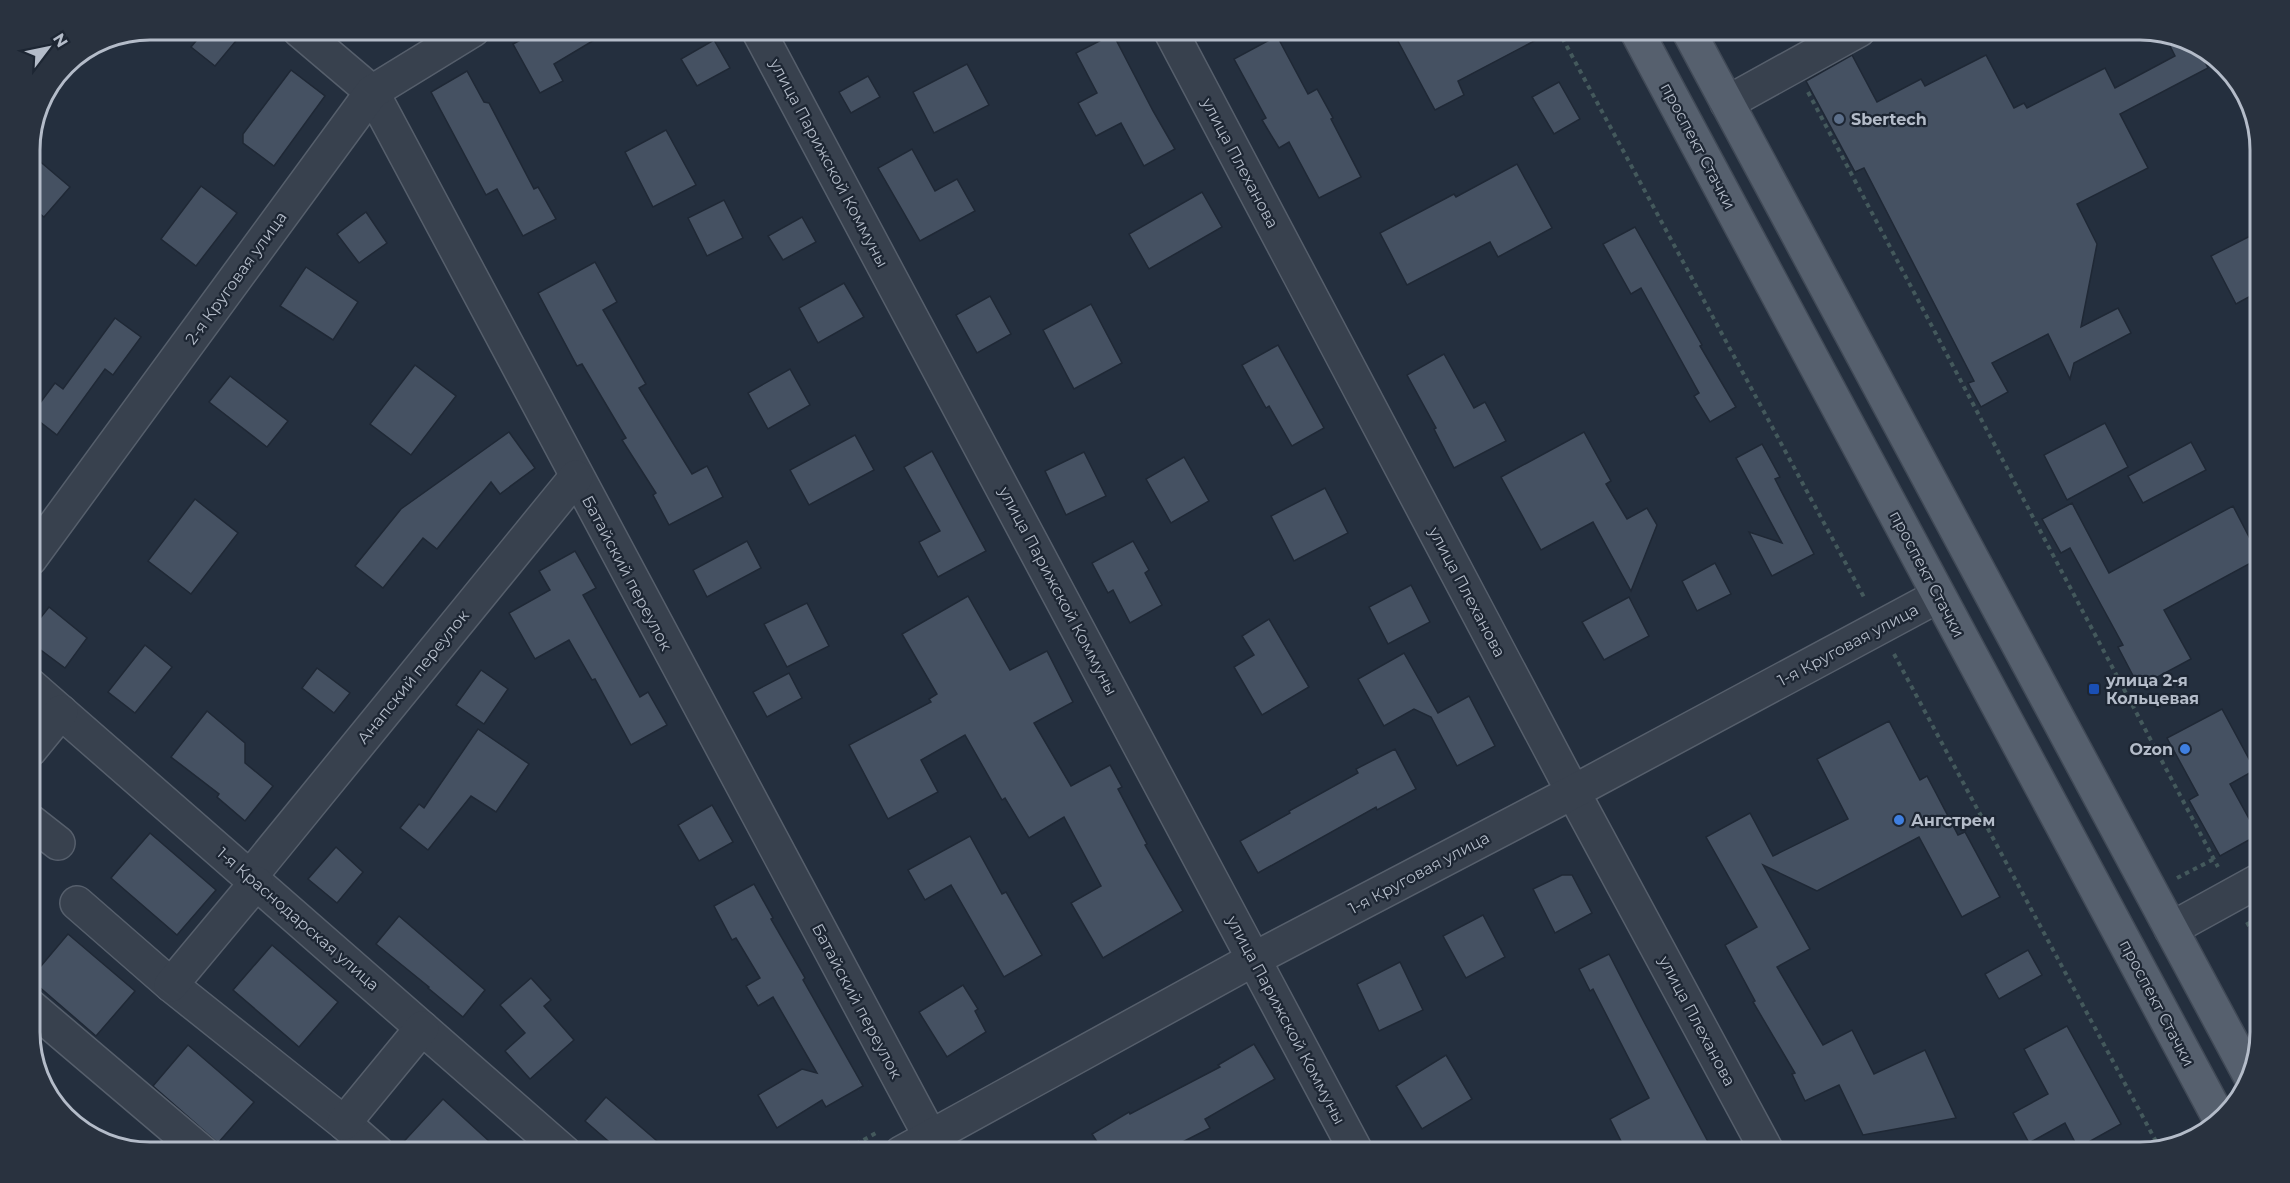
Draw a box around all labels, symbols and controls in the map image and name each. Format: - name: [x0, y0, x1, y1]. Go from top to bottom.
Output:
- north arrow: [18, 18, 78, 78]
- text: N: [49, 30, 72, 51]
- street label: улица Парижской Коммуны: [765, 55, 892, 271]
- street label: проспект Стачки: [1657, 80, 1739, 212]
- street label: улица Плеханова: [1197, 94, 1282, 231]
- place label: Sbertech: [1851, 110, 1927, 129]
- marker: Sbertech: [1832, 112, 1846, 126]
- street label: 2-я Круговая улица: [181, 208, 291, 348]
- street label: улица Парижской Коммуны: [994, 483, 1121, 699]
- street label: Батайский переулок: [578, 492, 676, 654]
- street label: проспект Стачки: [1886, 508, 1968, 640]
- street label: улица Плеханова: [1424, 523, 1509, 660]
- street label: 1-я Круговая улица: [1774, 600, 1922, 690]
- street label: Анапский переулок: [353, 606, 473, 748]
- place label: улица 2-я Кольцевая: [2105, 671, 2199, 708]
- marker: улица 2-я Кольцевая: [2087, 682, 2101, 696]
- place label: Ozon: [2129, 740, 2173, 759]
- marker: Ozon: [2178, 742, 2192, 756]
- place label: Ангстрем: [1911, 811, 1995, 830]
- marker: Ангстрем: [1892, 813, 1906, 827]
- street label: 1-я Круговая улица: [1345, 828, 1493, 918]
- street label: 1-я Краснодарская улица: [213, 843, 383, 995]
- street label: улица Парижской Коммуны: [1222, 912, 1349, 1128]
- street label: Батайский переулок: [808, 920, 906, 1082]
- street label: проспект Стачки: [2116, 937, 2198, 1069]
- street label: улица Плеханова: [1654, 952, 1739, 1089]

